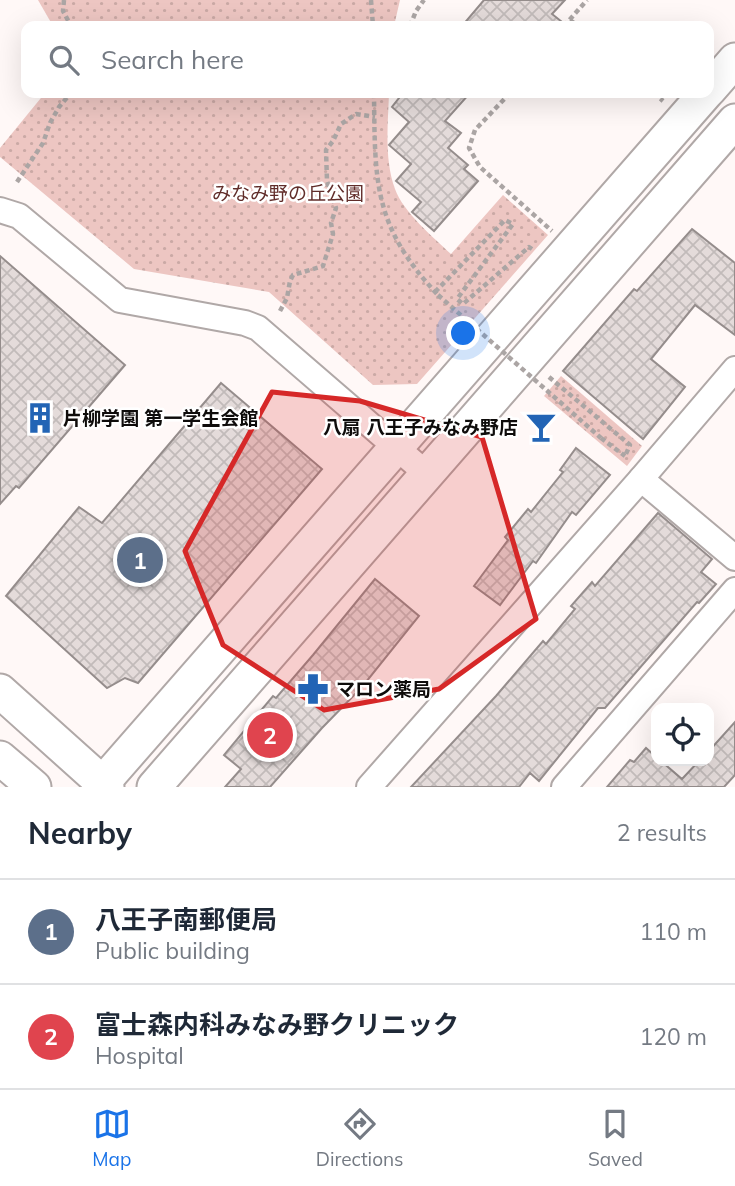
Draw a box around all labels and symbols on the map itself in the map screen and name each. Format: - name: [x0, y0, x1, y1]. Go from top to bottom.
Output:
- park label: みなみ野の丘公園: [212, 181, 364, 205]
- your location: [446, 316, 480, 350]
- building icon: 片柳学園 第一学生会館: [23, 401, 57, 435]
- place label: 片柳学園 第一学生会館: [63, 406, 258, 430]
- bar icon: 八扇 八王子みなみ野店: [524, 410, 558, 444]
- place label: 八扇 八王子みなみ野店: [323, 415, 518, 439]
- pin: 1: [117, 534, 163, 586]
- pharmacy icon: マロン薬局: [296, 672, 330, 706]
- place label: マロン薬局: [336, 677, 431, 701]
- pin: 2: [247, 709, 293, 761]

